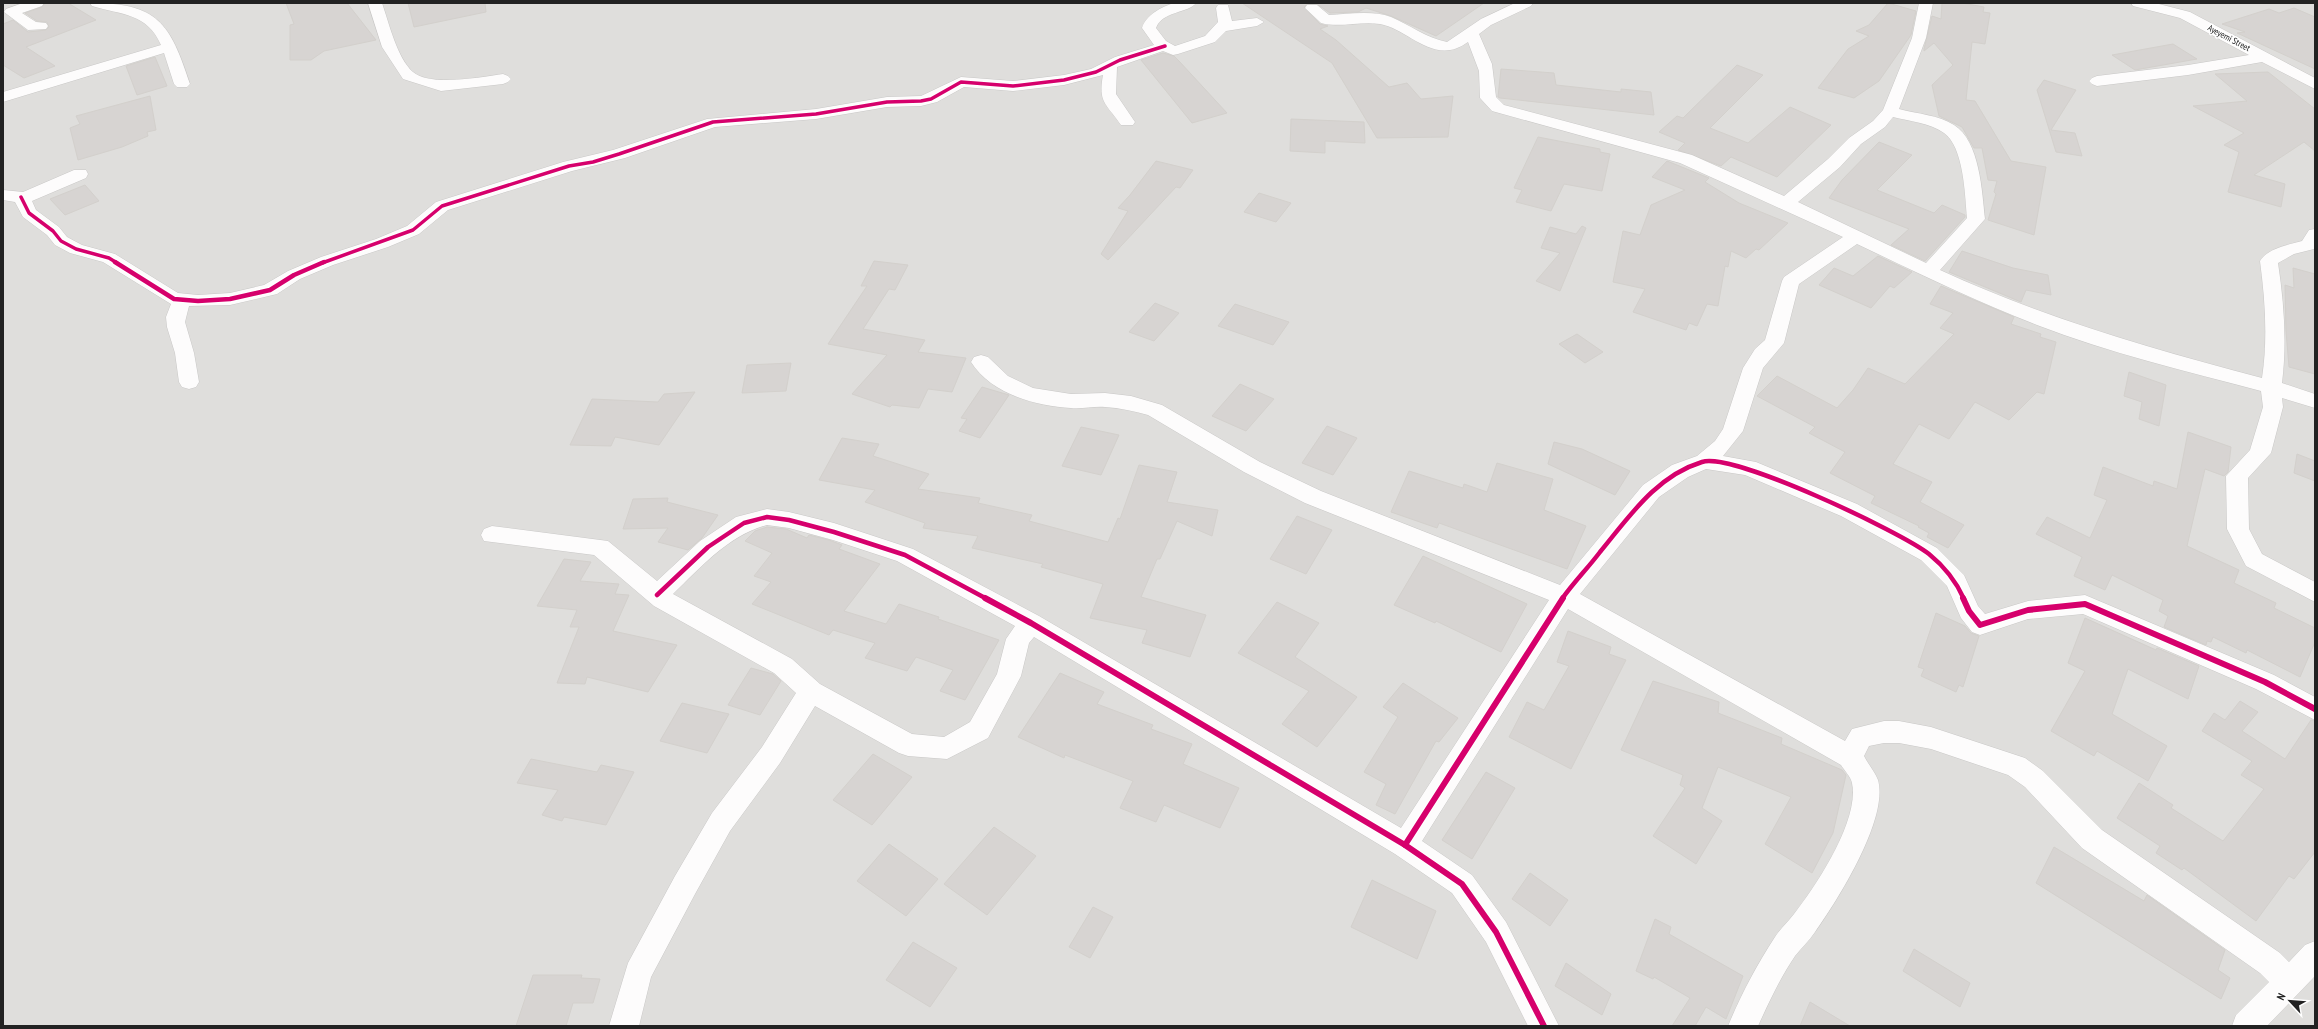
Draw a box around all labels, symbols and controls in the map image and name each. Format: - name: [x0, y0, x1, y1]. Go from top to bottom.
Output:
- street label: Ayeyemi Street: [2206, 22, 2253, 54]
- north arrow: [2270, 981, 2310, 1021]
- text: N: [2273, 991, 2289, 1002]

